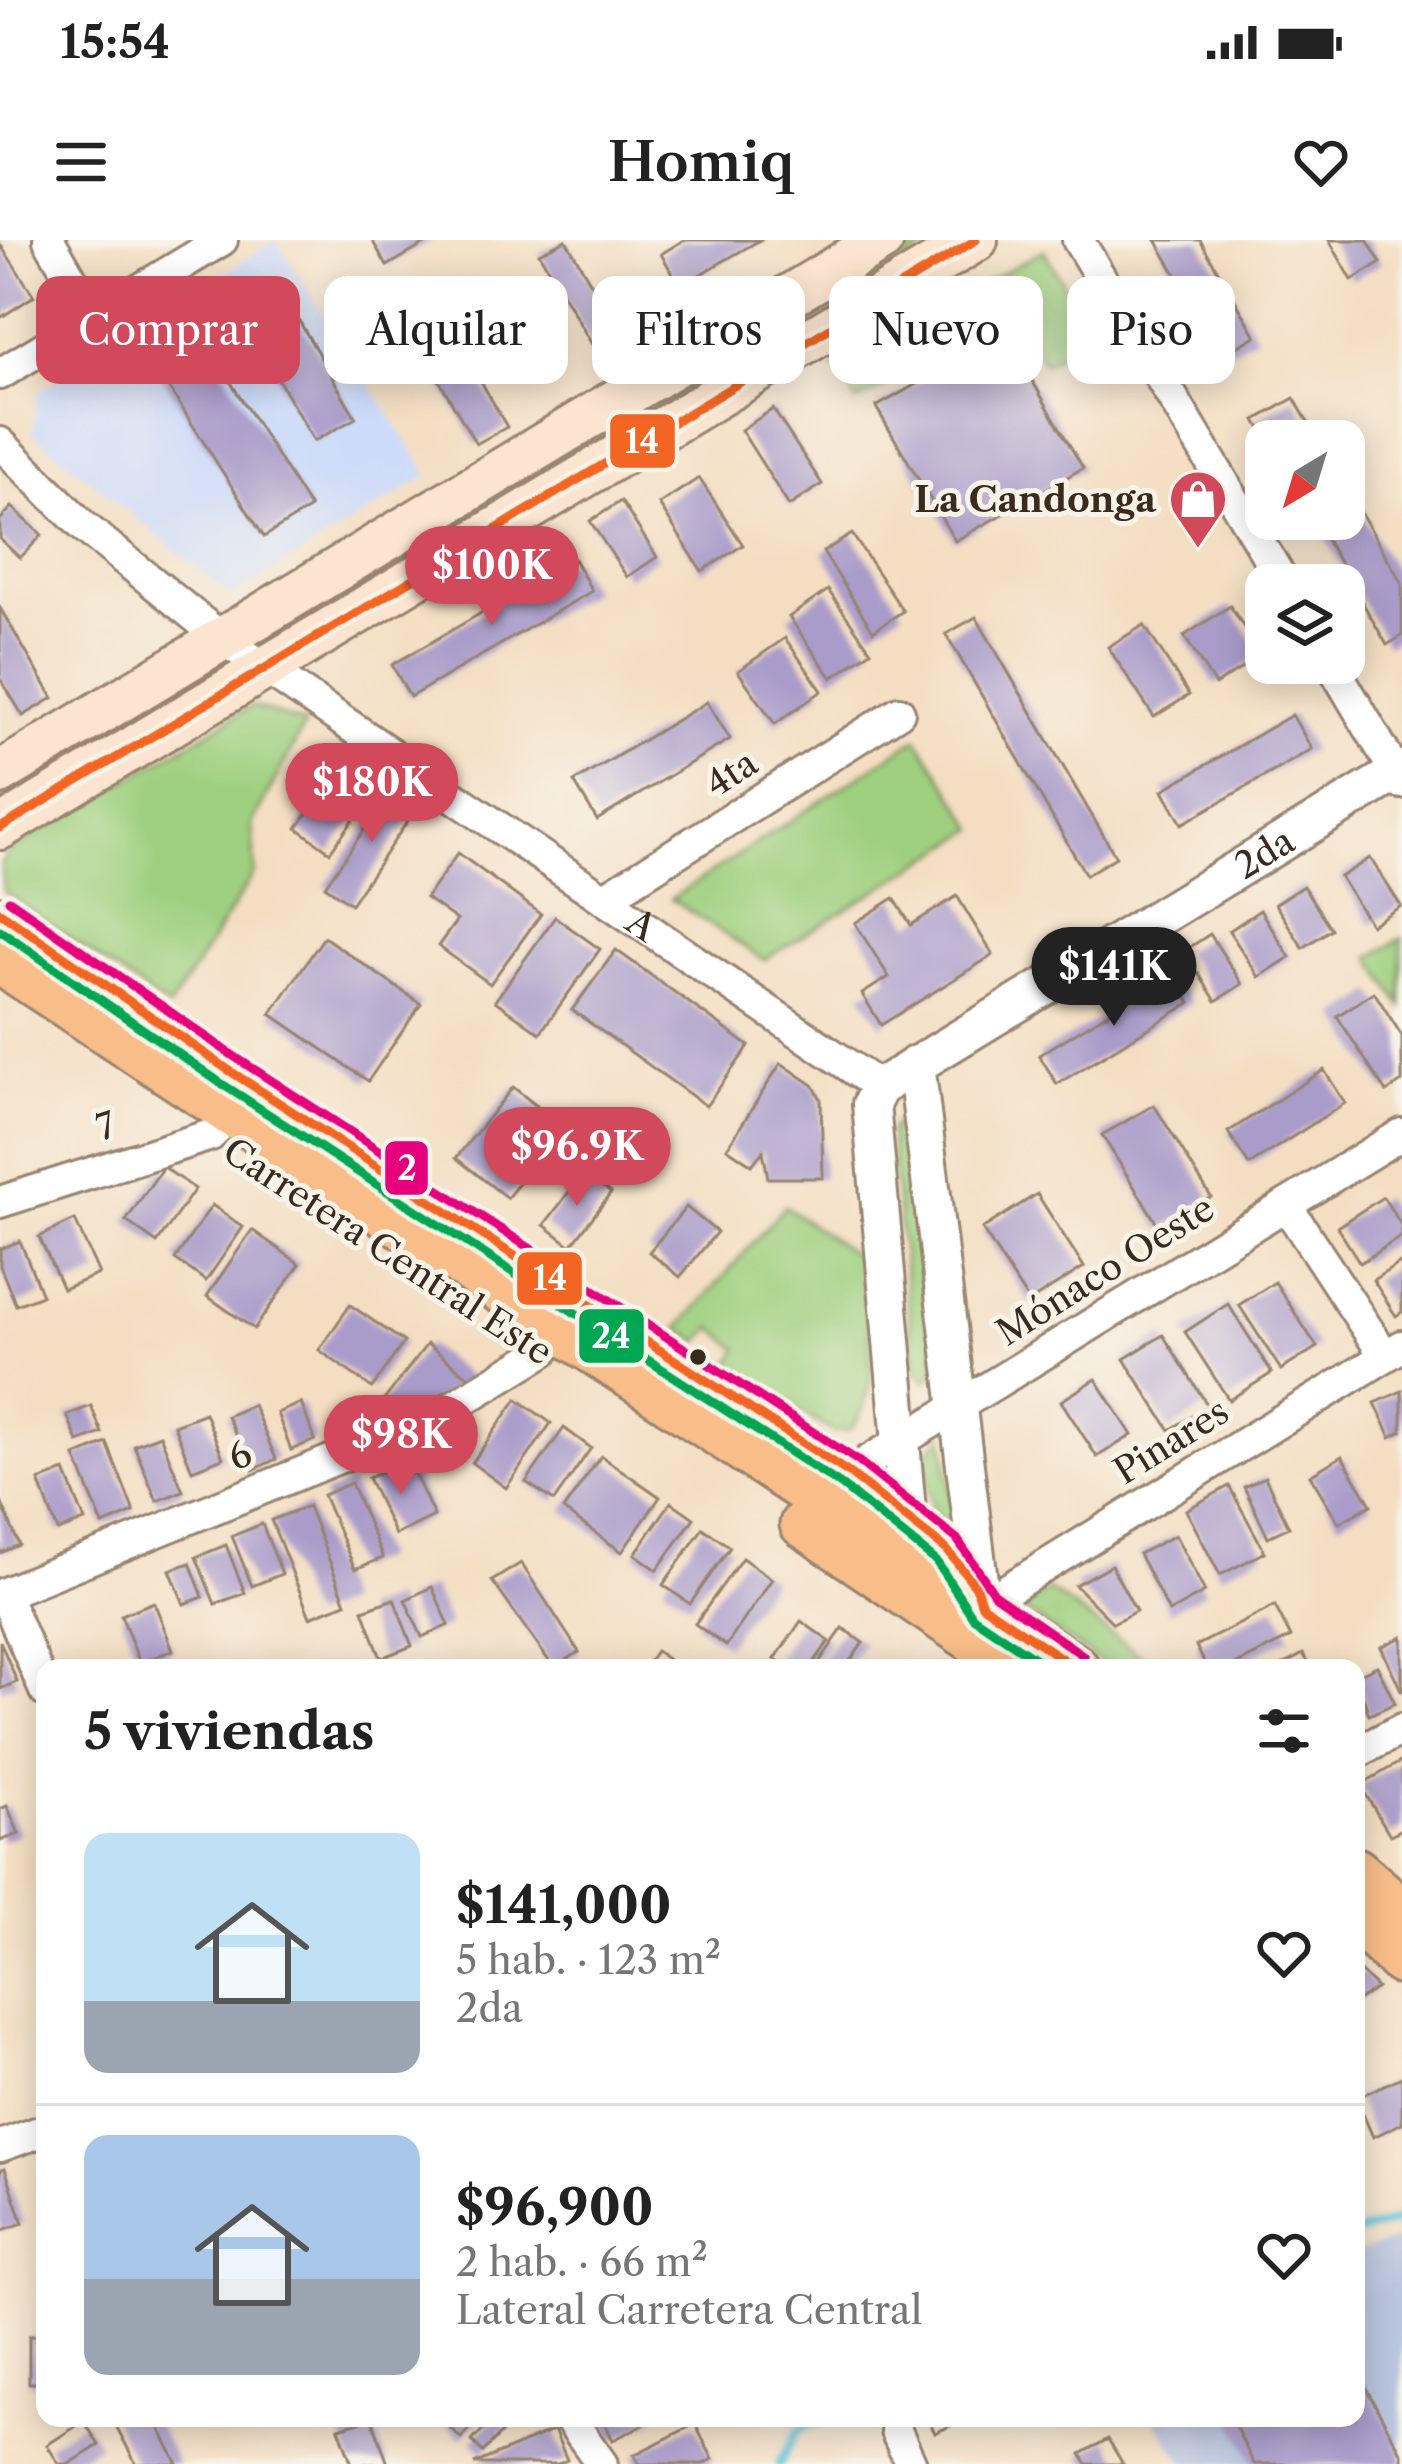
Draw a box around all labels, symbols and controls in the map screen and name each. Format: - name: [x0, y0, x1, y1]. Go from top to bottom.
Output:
- text: 15:54: [60, 14, 170, 70]
- icon: menu: [48, 129, 114, 195]
- text: Homiq: [608, 129, 794, 195]
- icon: heart: [1288, 129, 1354, 195]
- chip: Comprar: [36, 276, 300, 384]
- chip: Alquilar: [324, 276, 568, 384]
- chip: Filtros: [592, 276, 805, 384]
- chip: Nuevo: [829, 276, 1043, 384]
- chip: Piso: [1067, 276, 1235, 384]
- line badge: 14: [608, 412, 677, 470]
- north arrow: [1245, 420, 1365, 540]
- map controls: [1245, 420, 1365, 684]
- text: 14: [625, 421, 659, 462]
- shop icon: La Candonga: [1167, 468, 1229, 550]
- place label: La Candonga: [914, 477, 1157, 521]
- pin: $100K: [408, 526, 576, 628]
- text: $100K: [432, 541, 552, 589]
- button: layers: [1245, 564, 1365, 684]
- street label: 4ta: [697, 740, 765, 806]
- pin: $180K: [288, 743, 456, 845]
- text: $180K: [312, 758, 432, 806]
- street label: 2da: [1226, 818, 1302, 888]
- street label: A: [617, 898, 666, 951]
- pin: $141K: [1030, 927, 1198, 1029]
- text: $141K: [1058, 942, 1170, 990]
- street label: 7: [91, 1102, 121, 1150]
- pin: $96.9K: [479, 1107, 675, 1209]
- text: $96.9K: [511, 1122, 643, 1170]
- street label: Carretera Central Este: [215, 1128, 561, 1374]
- line badge: 2: [383, 1139, 430, 1197]
- text: 2: [397, 1148, 417, 1189]
- street label: Mónaco Oeste: [988, 1186, 1222, 1354]
- line badge: 14: [515, 1250, 584, 1307]
- text: 14: [533, 1258, 567, 1299]
- line badge: 24: [577, 1307, 646, 1365]
- text: 24: [591, 1316, 631, 1357]
- unlabelled marker: [687, 1346, 709, 1368]
- street label: Pinares: [1106, 1389, 1236, 1493]
- pin: $98K: [330, 1395, 472, 1497]
- text: $98K: [351, 1410, 451, 1458]
- street label: 6: [222, 1431, 258, 1479]
- icon: filters: [1251, 1698, 1317, 1764]
- text: 5 viviendas: [84, 1700, 374, 1762]
- text: $141,000: [456, 1874, 671, 1936]
- icon: home: [180, 1881, 324, 2025]
- icon: heart: [1251, 1920, 1317, 1986]
- text: 5 hab. · 123 m²: [456, 1936, 721, 1984]
- text: 2da: [456, 1984, 523, 2032]
- text: $96,900: [456, 2176, 654, 2238]
- icon: home: [180, 2183, 324, 2327]
- icon: heart: [1251, 2222, 1317, 2288]
- text: 2 hab. · 66 m²: [456, 2238, 708, 2286]
- text: Lateral Carretera Central: [456, 2286, 922, 2334]

